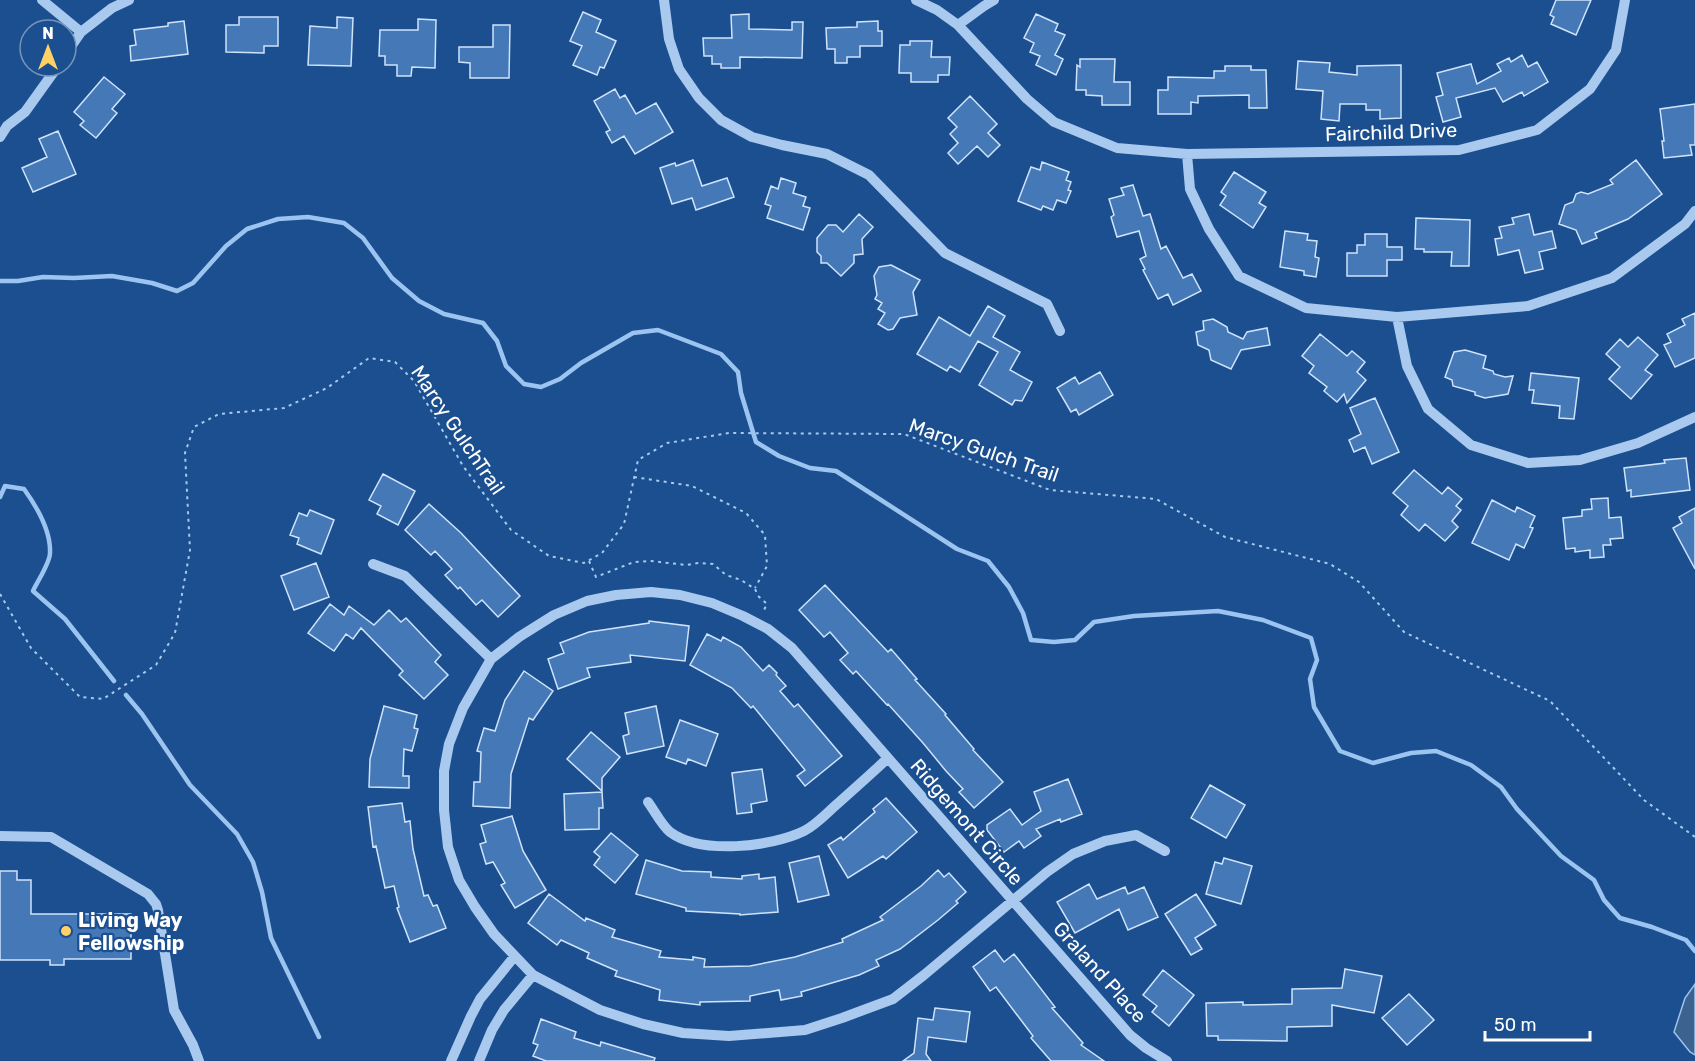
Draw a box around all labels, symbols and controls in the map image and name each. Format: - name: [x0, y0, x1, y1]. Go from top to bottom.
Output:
- north arrow: [18, 18, 78, 78]
- text: N: [42, 24, 54, 43]
- street label: Fairchild Drive: [1324, 118, 1458, 146]
- street label: Marcy GulchTrail: [406, 361, 510, 499]
- street label: Marcy Gulch Trail: [906, 413, 1062, 487]
- street label: Ridgemont Circle: [906, 754, 1028, 890]
- place label: Living Way Fellowship: [78, 908, 184, 955]
- street label: Graland Place: [1048, 916, 1152, 1028]
- marker: Living Way Fellowship: [59, 924, 73, 938]
- scale bar: [1485, 1004, 1590, 1042]
- text: 50 m: [1494, 1014, 1537, 1036]

